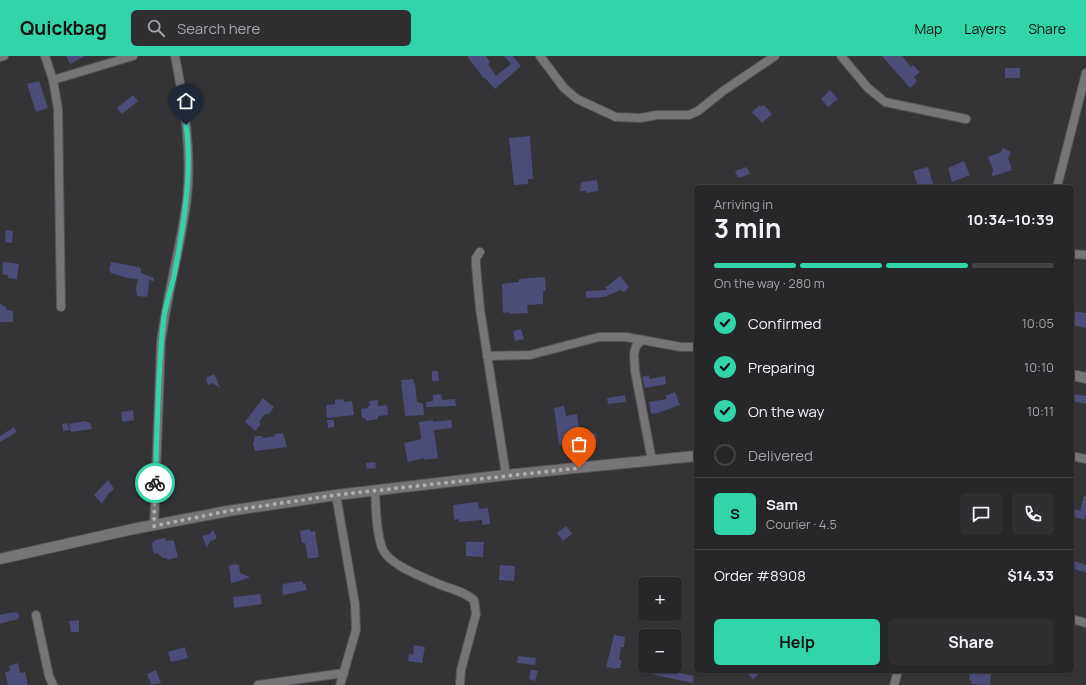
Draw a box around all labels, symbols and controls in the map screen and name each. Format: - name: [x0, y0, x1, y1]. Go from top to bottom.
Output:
- search box: [131, 10, 411, 46]
- text: Quickbag: [20, 15, 107, 41]
- icon: search: [145, 17, 167, 39]
- text: Search here: [177, 18, 260, 39]
- text: Map: [914, 19, 942, 38]
- text: Layers: [964, 19, 1006, 38]
- text: Share: [1028, 19, 1066, 38]
- pin: [169, 84, 203, 125]
- icon: home: [175, 90, 197, 112]
- text: Arriving in: [714, 195, 773, 213]
- text: 10:34–10:39: [967, 209, 1054, 230]
- text: 3 min: [714, 210, 781, 246]
- text: On the way · 280 m: [714, 274, 825, 292]
- icon: check: [714, 312, 736, 334]
- text: Confirmed: [748, 313, 821, 334]
- text: 10:05: [1022, 314, 1054, 332]
- icon: check: [714, 356, 736, 378]
- text: Preparing: [748, 357, 815, 378]
- text: 10:10: [1024, 358, 1054, 376]
- icon: check: [714, 400, 736, 422]
- text: On the way: [748, 401, 824, 422]
- text: 10:11: [1027, 402, 1054, 420]
- pin: [562, 427, 596, 468]
- icon: bag: [568, 433, 590, 455]
- text: Delivered: [748, 445, 813, 466]
- courier: [135, 463, 175, 503]
- icon: bike: [144, 472, 166, 494]
- button: chat: [960, 493, 1002, 535]
- button: phone: [1012, 493, 1054, 535]
- text: Sam: [766, 494, 798, 515]
- text: S: [730, 503, 740, 524]
- text: Courier · 4.5: [766, 515, 837, 533]
- text: Order #8908: [714, 565, 806, 586]
- text: $14.33: [1007, 565, 1054, 586]
- map controls: [638, 577, 682, 673]
- button: +: [638, 577, 682, 621]
- button: Help: [714, 619, 880, 665]
- button: Share: [888, 619, 1054, 665]
- button: −: [638, 629, 682, 673]

